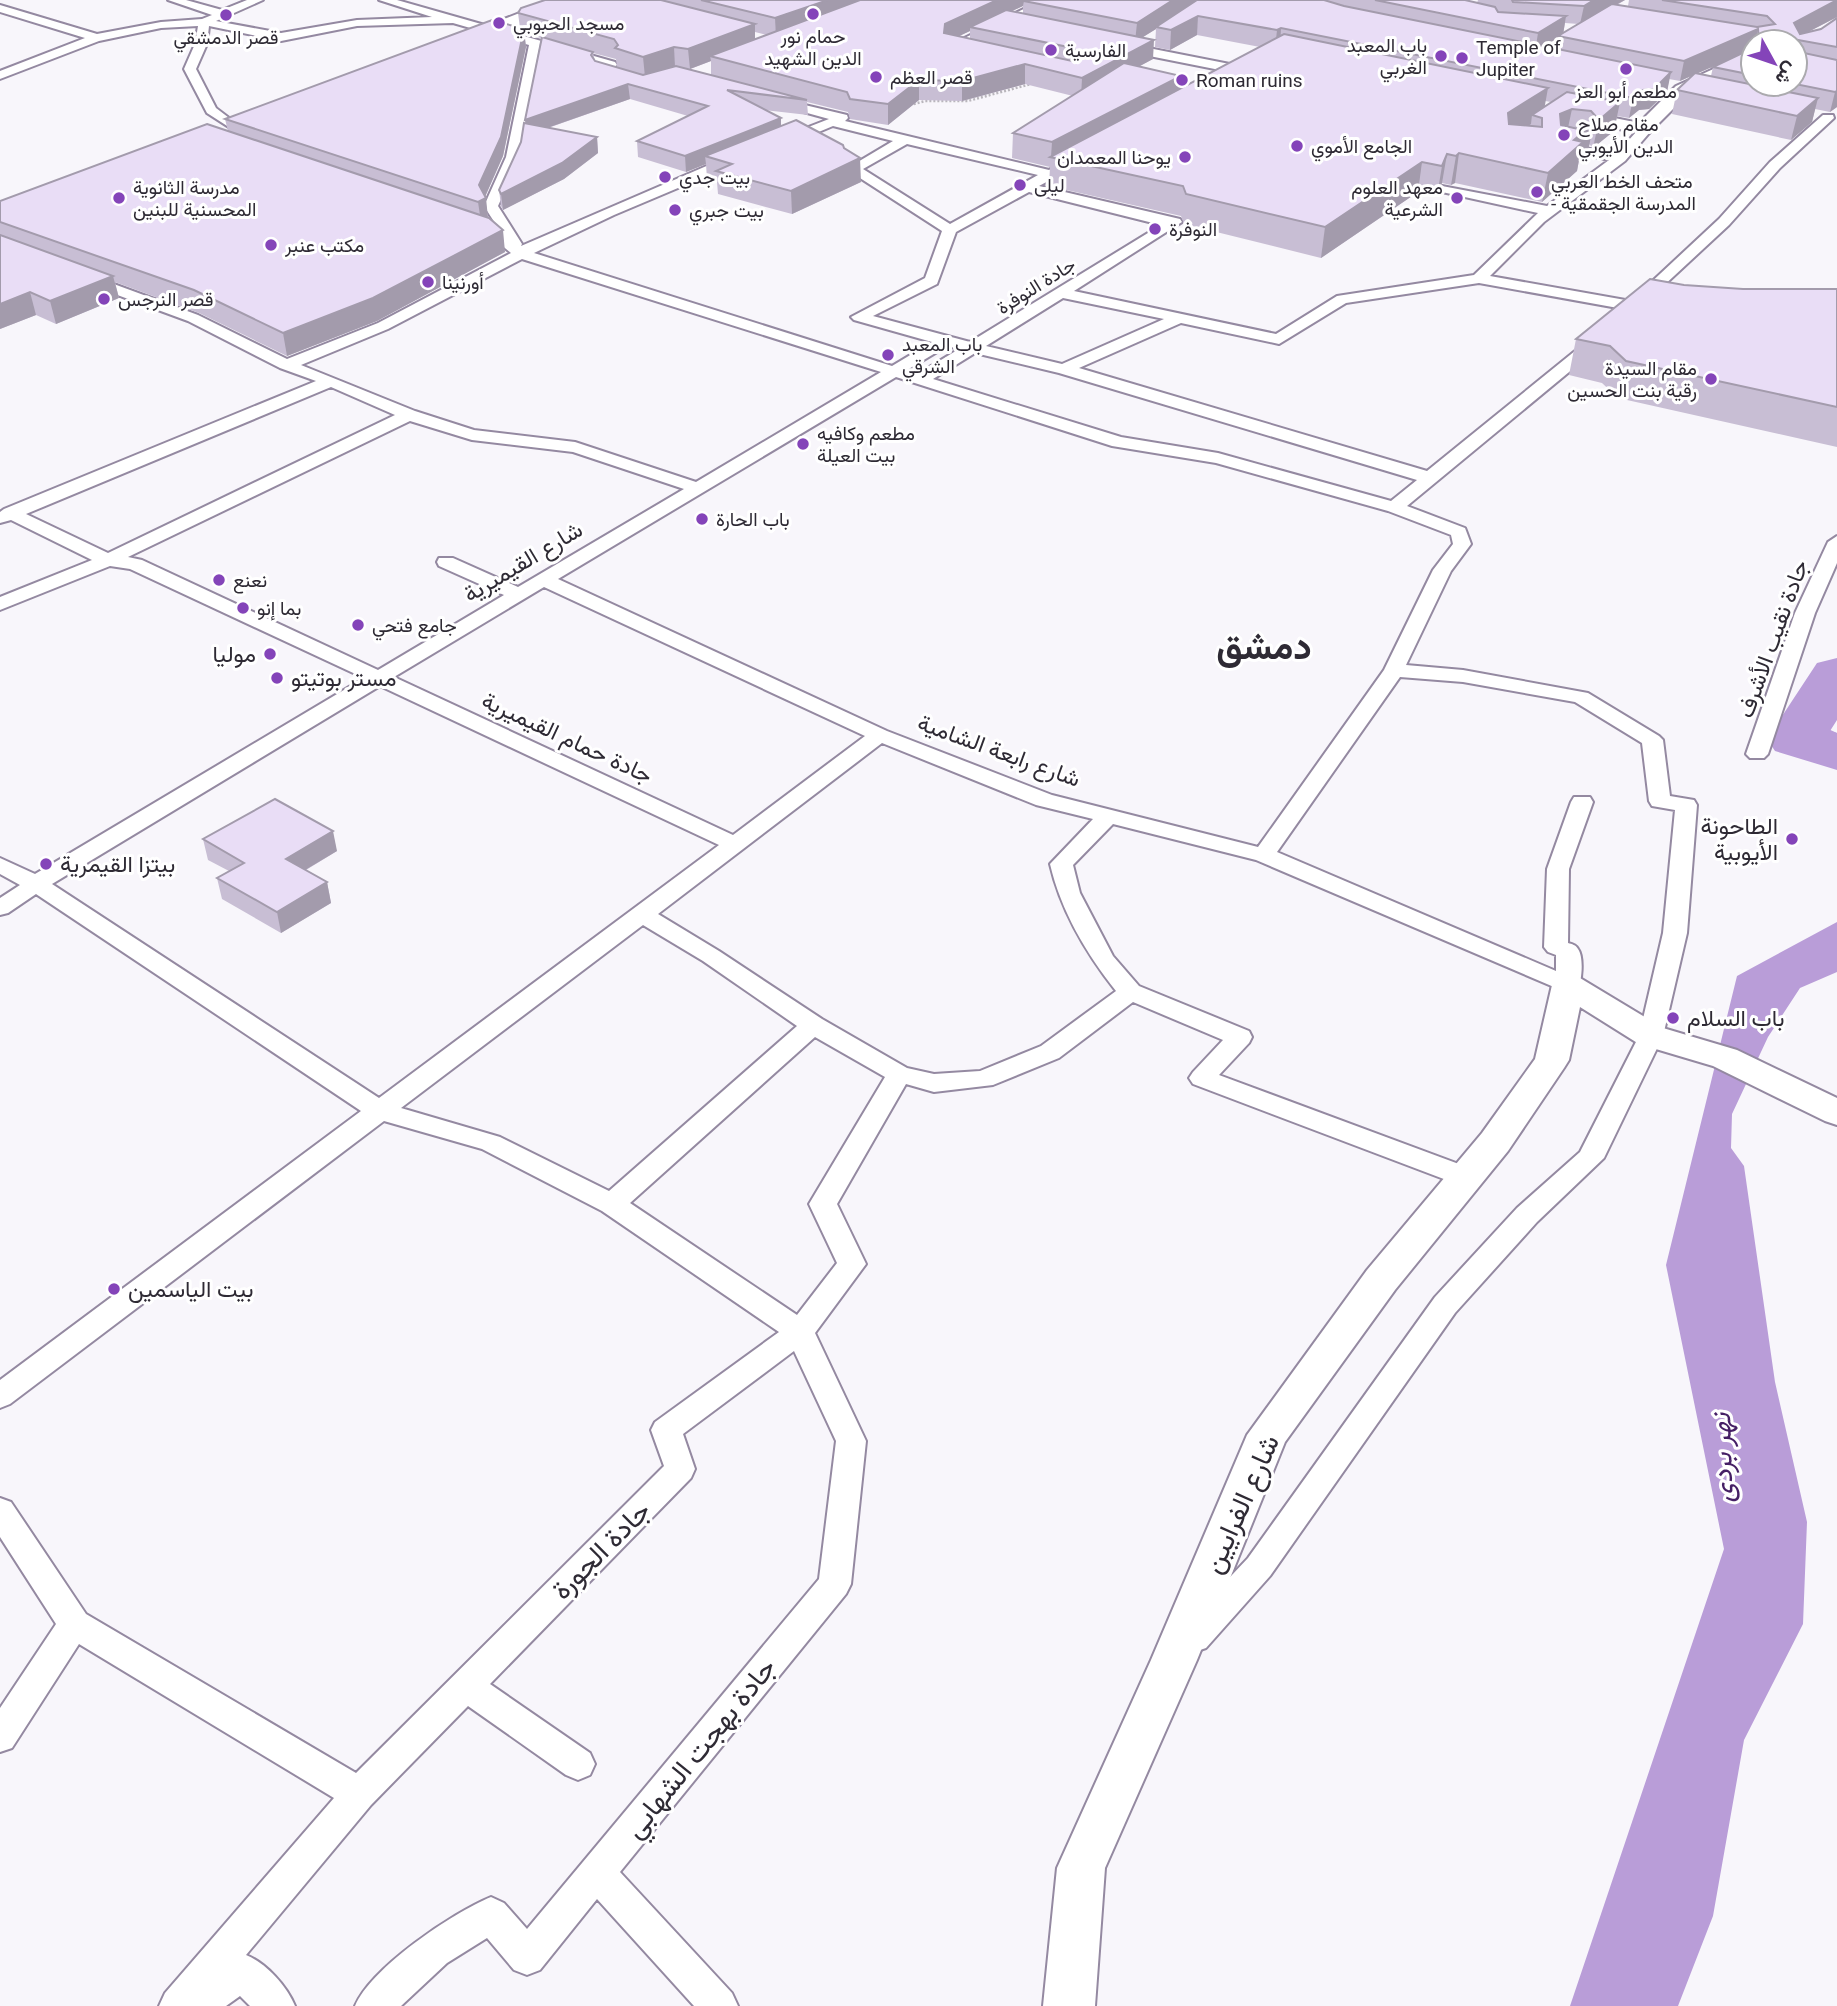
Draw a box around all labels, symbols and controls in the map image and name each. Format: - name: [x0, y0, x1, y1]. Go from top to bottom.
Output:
- marker: حمام نور الدين الشهيد: [805, 6, 821, 22]
- marker: قصر الدمشقي: [218, 7, 234, 23]
- place label: مسجد الحبوبي: [513, 12, 625, 39]
- marker: مسجد الحبوبي: [491, 15, 507, 31]
- place label: حمام نور الدين الشهيد: [764, 25, 862, 70]
- place label: قصر الدمشقي: [173, 26, 279, 53]
- north arrow: [1739, 28, 1809, 98]
- place label: باب المعبد الغربي: [1347, 34, 1427, 83]
- place label: Temple of Jupiter: [1476, 36, 1561, 81]
- place label: الفارسية: [1065, 39, 1126, 62]
- marker: الفارسية: [1043, 42, 1059, 58]
- marker: باب المعبد الغربي: [1433, 48, 1449, 64]
- marker: Temple of Jupiter: [1454, 50, 1470, 66]
- text: ش: [1770, 57, 1803, 90]
- marker: مطعم أبو العز: [1618, 61, 1634, 77]
- place label: قصر العظم: [890, 66, 973, 90]
- marker: قصر العظم: [868, 69, 884, 85]
- place label: Roman ruins: [1196, 69, 1303, 92]
- marker: Roman ruins: [1174, 72, 1190, 88]
- place label: مطعم أبو العز: [1574, 80, 1677, 104]
- place label: مقام صلاح الدين الأيوبي: [1578, 113, 1673, 162]
- marker: مقام صلاح الدين الأيوبي: [1556, 127, 1572, 143]
- place label: الجامع الأموي: [1311, 135, 1412, 162]
- marker: الجامع الأموي: [1289, 138, 1305, 154]
- place label: يوحنا المعمدان: [1057, 146, 1171, 169]
- marker: يوحنا المعمدان: [1177, 149, 1193, 165]
- place label: بيت جدي: [679, 166, 750, 193]
- marker: بيت جدي: [657, 169, 673, 185]
- place label: متحف الخط العربي - المدرسة الجقمقية: [1551, 170, 1696, 215]
- place label: ليلى: [1034, 174, 1065, 197]
- place label: مدرسة الثانوية المحسنية للبنين: [133, 176, 256, 221]
- place label: معهد العلوم الشرعية: [1351, 176, 1443, 221]
- marker: ليلى: [1012, 177, 1028, 193]
- marker: متحف الخط العربي - المدرسة الجقمقية: [1529, 184, 1545, 200]
- marker: مدرسة الثانوية المحسنية للبنين: [111, 190, 127, 206]
- marker: معهد العلوم الشرعية: [1449, 190, 1465, 206]
- place label: بيت جبري: [689, 199, 764, 226]
- marker: بيت جبري: [667, 202, 683, 218]
- place label: النوفرة: [1169, 218, 1217, 241]
- marker: النوفرة: [1147, 221, 1163, 237]
- place label: مكتب عنبر: [284, 234, 364, 257]
- marker: مكتب عنبر: [263, 237, 279, 253]
- street label: جادة النوفرة: [992, 253, 1080, 319]
- place label: أورنينا: [442, 271, 484, 294]
- marker: أورنينا: [420, 274, 436, 290]
- place label: قصر النرجس: [118, 288, 213, 311]
- marker: قصر النرجس: [96, 291, 112, 307]
- place label: باب المعبد الشرقي: [902, 333, 982, 382]
- marker: باب المعبد الشرقي: [880, 347, 896, 363]
- place label: مقام السيدة رقية بنت الحسين: [1567, 357, 1697, 402]
- marker: مقام السيدة رقية بنت الحسين: [1703, 371, 1719, 387]
- place label: مطعم وكافيه بيت العيلة: [817, 422, 915, 467]
- marker: مطعم وكافيه بيت العيلة: [795, 436, 811, 452]
- place label: باب الحارة: [716, 508, 790, 531]
- marker: باب الحارة: [694, 511, 710, 527]
- street label: شارع القيميرية: [459, 516, 588, 610]
- street label: جادة نقيب الأشرف: [1732, 556, 1815, 722]
- place label: نعنع: [233, 569, 267, 594]
- marker: نعنع: [211, 572, 227, 588]
- place label: بما إنو: [257, 597, 301, 621]
- marker: بما إنو: [235, 600, 251, 616]
- place label: جامع فتحي: [372, 614, 457, 641]
- marker: جامع فتحي: [350, 617, 366, 633]
- district label: دمشق: [1216, 625, 1312, 668]
- place label: موليا: [213, 641, 256, 669]
- marker: موليا: [262, 646, 278, 662]
- place label: مستر بوتيتو: [291, 665, 396, 693]
- marker: مستر بوتيتو: [269, 670, 285, 686]
- street label: جادة حمام القيميرية: [477, 687, 656, 790]
- street label: شارع رابعة الشامية: [913, 709, 1084, 795]
- place label: الطاحونة الأيوبية: [1700, 813, 1778, 867]
- marker: الطاحونة الأيوبية: [1784, 831, 1800, 847]
- place label: بيتزا القيمرية: [60, 851, 175, 879]
- marker: بيتزا القيمرية: [38, 856, 54, 872]
- place label: باب السلام: [1687, 1005, 1785, 1033]
- marker: باب السلام: [1665, 1010, 1681, 1026]
- place label: بيت الياسمين: [128, 1276, 254, 1303]
- marker: بيت الياسمين: [106, 1281, 122, 1297]
- water label: نهر بردى: [1704, 1411, 1741, 1503]
- street label: شارع الفرايين: [1196, 1430, 1288, 1579]
- street label: جادة الجورة: [545, 1494, 658, 1607]
- street label: جادة بهجت الشهابي: [617, 1651, 787, 1849]

